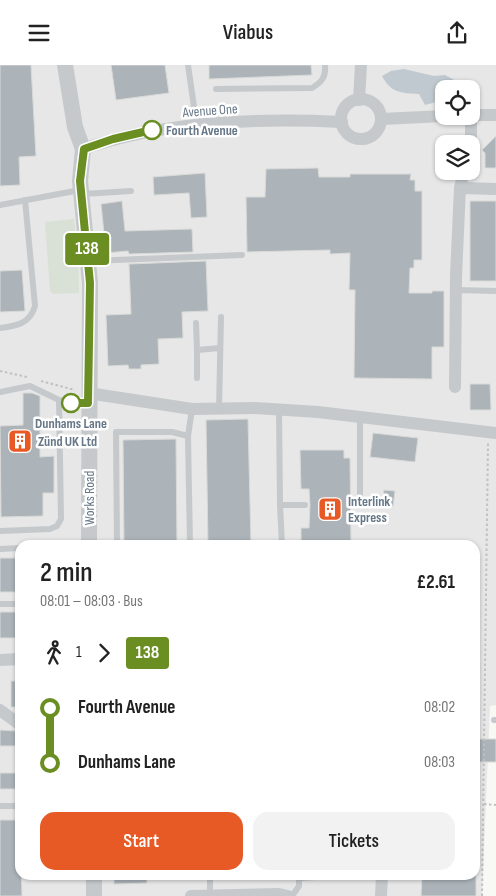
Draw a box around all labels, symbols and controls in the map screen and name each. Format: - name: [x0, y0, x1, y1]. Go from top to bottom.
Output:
- icon: menu: [25, 19, 53, 47]
- text: Viabus: [223, 19, 273, 46]
- icon: share: [443, 19, 471, 47]
- map controls: [435, 80, 480, 180]
- button: locate: [435, 80, 480, 125]
- street label: Avenue One: [181, 100, 238, 121]
- marker: Fourth Avenue: [142, 120, 162, 140]
- place label: Fourth Avenue: [166, 122, 238, 139]
- button: layers: [435, 135, 480, 180]
- line badge: 138: [58, 233, 116, 265]
- text: 138: [75, 238, 99, 259]
- marker: Dunhams Lane: [61, 393, 81, 413]
- place label: Dunhams Lane: [35, 415, 107, 432]
- building icon: Zünd UK Ltd: [7, 428, 33, 454]
- place label: Zünd UK Ltd: [38, 433, 97, 450]
- street label: Works Road: [81, 471, 98, 525]
- place label: Interlink Express: [348, 493, 390, 526]
- building icon: Interlink Express: [317, 496, 343, 522]
- text: 2 min: [40, 556, 92, 589]
- text: £2.61: [417, 571, 455, 594]
- text: 08:01 – 08:03 · Bus: [40, 592, 143, 611]
- icon: walk: [40, 639, 68, 667]
- icon: forward: [90, 639, 118, 667]
- text: 138: [136, 642, 159, 663]
- text: 1: [76, 643, 82, 662]
- text: Fourth Avenue: [78, 696, 175, 719]
- text: 08:02: [424, 698, 455, 717]
- text: Dunhams Lane: [78, 751, 176, 774]
- text: 08:03: [424, 753, 455, 772]
- button: Start: [40, 812, 243, 870]
- button: Tickets: [253, 812, 455, 870]

